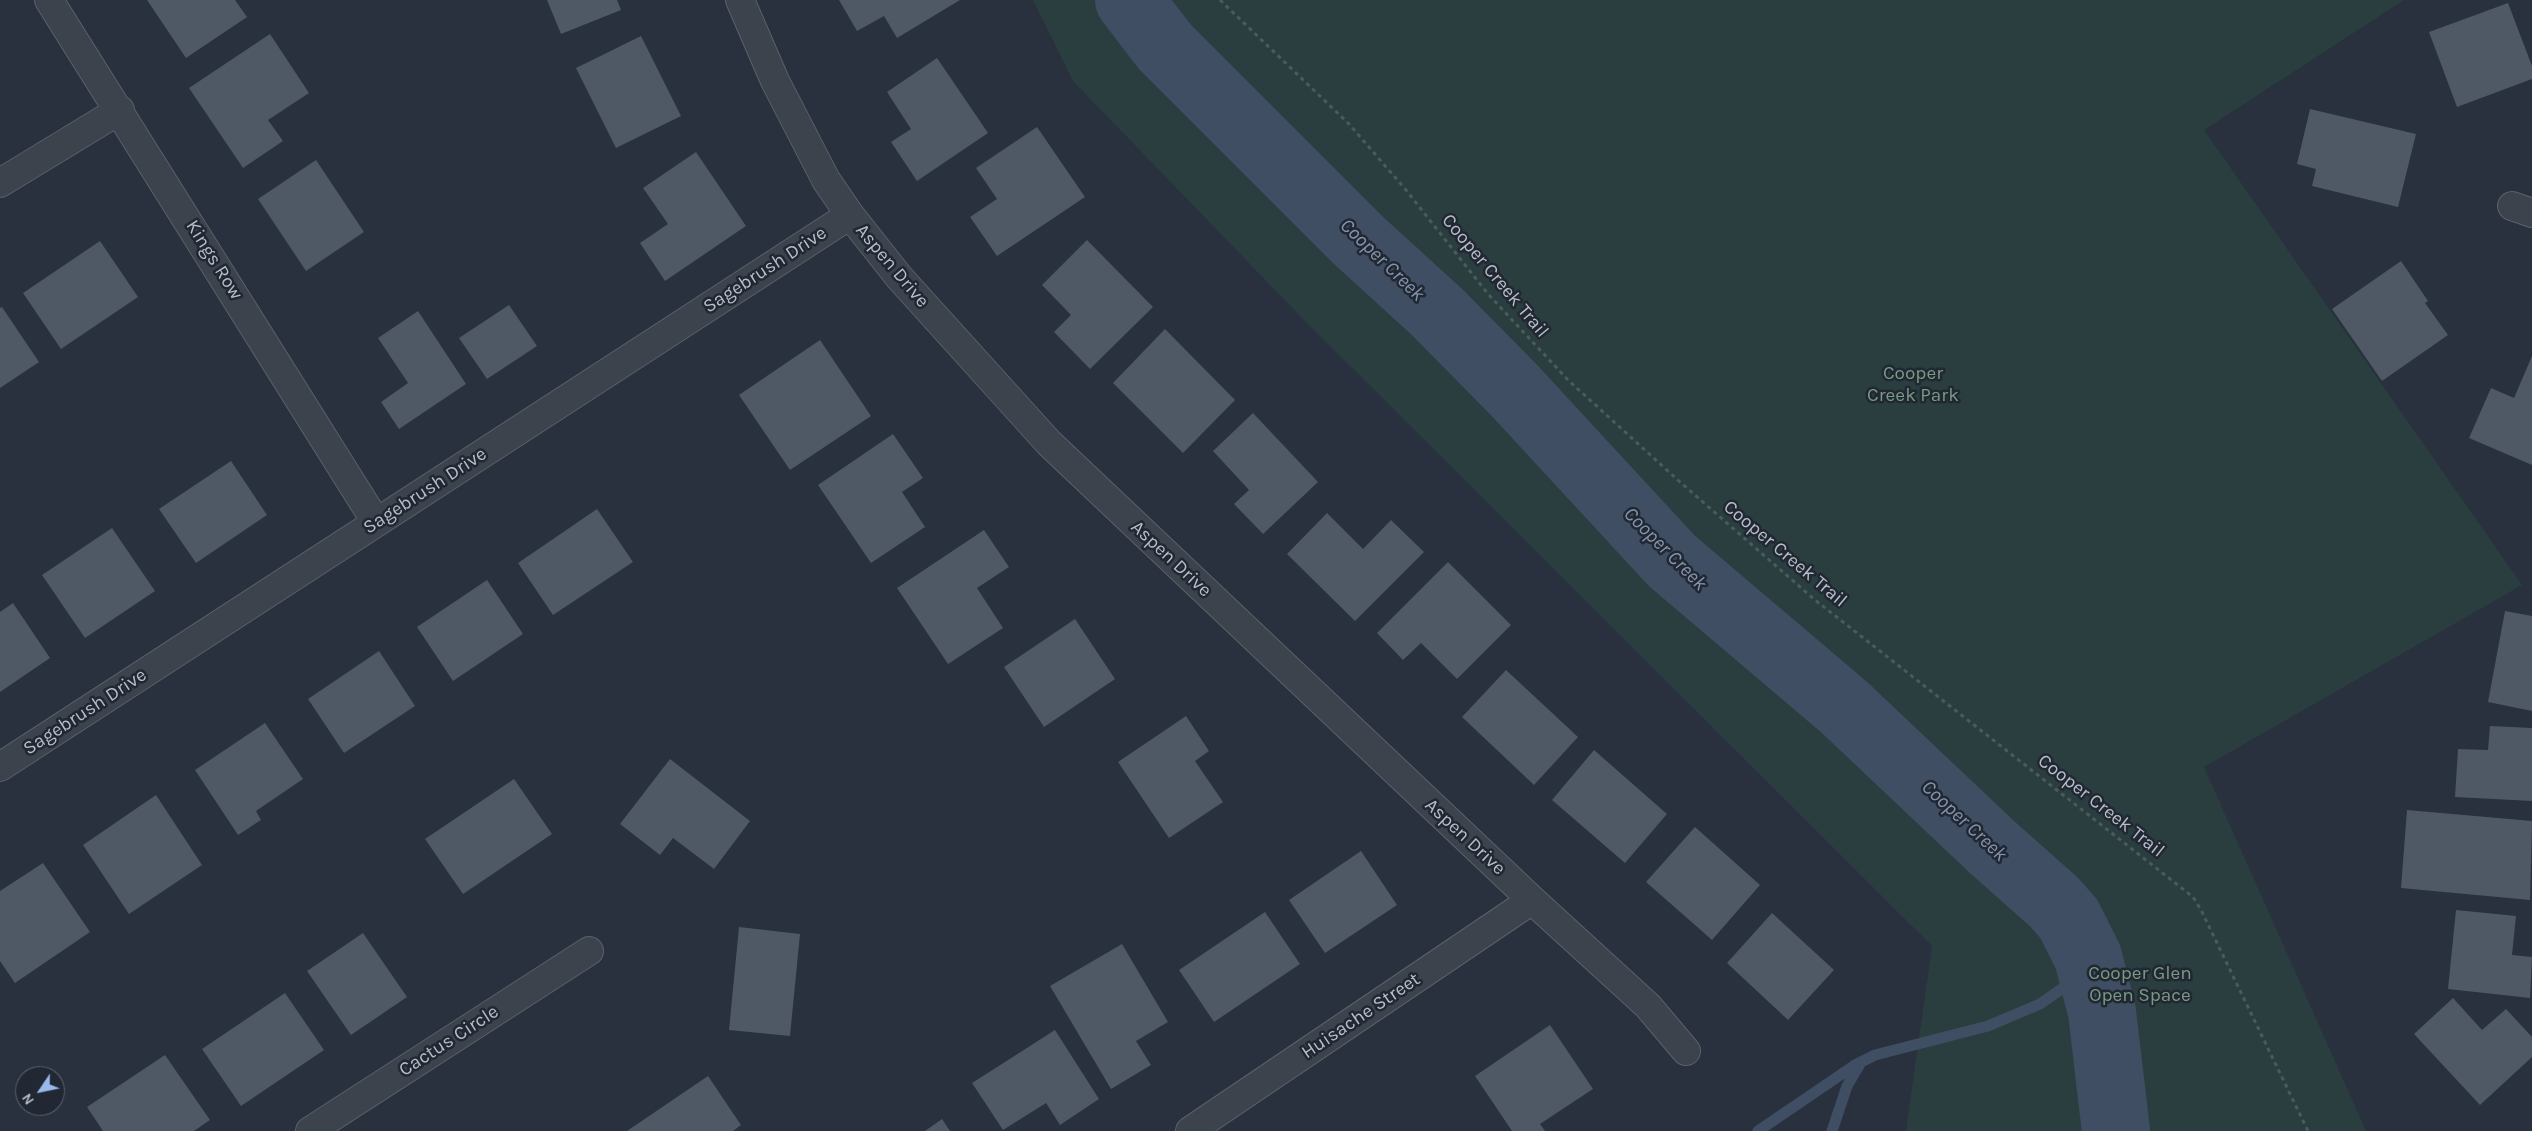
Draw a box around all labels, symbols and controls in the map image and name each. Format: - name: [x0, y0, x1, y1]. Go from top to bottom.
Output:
- street label: Cooper Creek Trail: [1437, 210, 1553, 342]
- water label: Cooper Creek: [1335, 214, 1429, 306]
- street label: Kings Row: [181, 216, 247, 304]
- street label: Aspen Drive: [850, 220, 934, 312]
- street label: Sagebrush Drive: [699, 222, 831, 318]
- park label: Cooper Creek Park: [1867, 363, 1959, 407]
- street label: Sagebrush Drive: [359, 443, 491, 539]
- street label: Cooper Creek Trail: [1719, 496, 1851, 612]
- water label: Cooper Creek: [1618, 502, 1712, 596]
- street label: Aspen Drive: [1126, 516, 1216, 602]
- street label: Sagebrush Drive: [19, 664, 151, 760]
- street label: Cooper Creek Trail: [2033, 750, 2169, 862]
- water label: Cooper Creek: [1916, 775, 2012, 867]
- street label: Aspen Drive: [1420, 794, 1510, 880]
- park label: Cooper Glen Open Space: [2088, 963, 2192, 1007]
- street label: Huisache Street: [1297, 968, 1425, 1064]
- street label: Cactus Circle: [395, 1000, 503, 1082]
- north arrow: [15, 1066, 65, 1116]
- text: N: [18, 1090, 38, 1108]

